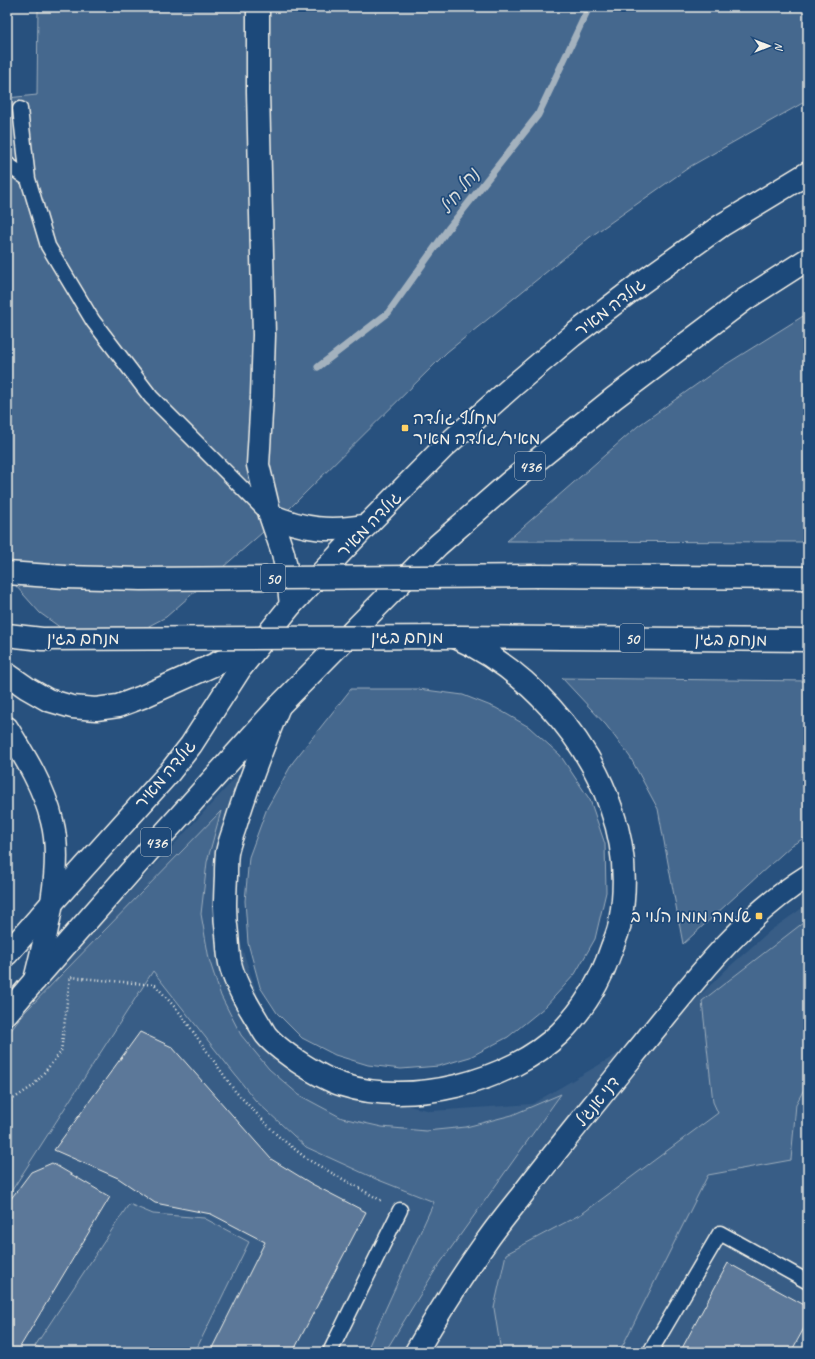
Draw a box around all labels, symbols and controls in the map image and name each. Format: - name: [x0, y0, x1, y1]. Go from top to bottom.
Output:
- north arrow: [749, 26, 789, 66]
- text: N: [772, 43, 786, 52]
- water label: נחל חיל: [434, 163, 485, 218]
- street label: גולדה מאיר: [571, 273, 650, 342]
- place label: מחלף גולדה מאיר/גולדה מאיר: [413, 408, 540, 449]
- marker: מחלף גולדה מאיר/גולדה מאיר: [400, 423, 410, 433]
- road number: 436: [515, 452, 545, 480]
- street label: גולדה מאיר: [333, 487, 406, 562]
- road number: 50: [261, 564, 285, 592]
- road number: 50: [620, 624, 644, 652]
- street label: מנחם בגין: [371, 627, 443, 648]
- street label: מנחם בגין: [47, 628, 119, 649]
- street label: מנחם בגין: [694, 628, 768, 651]
- street label: גולדה מאיר: [130, 735, 200, 813]
- road number: 436: [141, 828, 171, 856]
- place label: שלמה מומו הלוי ב: [631, 906, 751, 927]
- marker: שלמה מומו הלוי ב: [754, 911, 764, 921]
- street label: דני אנג'ל: [571, 1072, 624, 1131]

